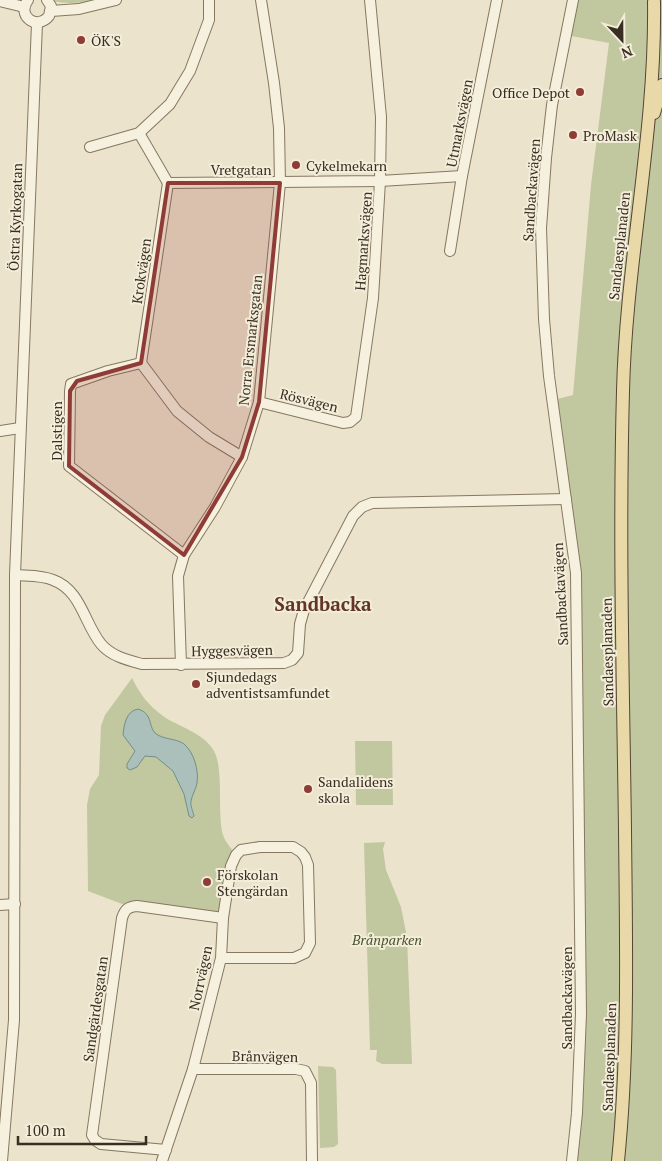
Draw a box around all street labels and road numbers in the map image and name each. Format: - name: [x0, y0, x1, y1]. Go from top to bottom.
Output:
- street label: Utmarksvägen: [441, 77, 477, 169]
- street label: Sandbackavägen: [518, 137, 544, 242]
- street label: Vretgatan: [210, 160, 272, 179]
- street label: Östra Kyrkogatan: [4, 162, 26, 271]
- street label: Hagmarksvägen: [350, 190, 376, 291]
- street label: Sandaesplanaden: [604, 190, 634, 301]
- street label: Krokvägen: [127, 236, 155, 305]
- street label: Norra Ersmarksgatan: [234, 273, 266, 406]
- street label: Rösvägen: [278, 384, 341, 417]
- street label: Dalstigen: [47, 401, 66, 461]
- street label: Sandbackavägen: [548, 541, 572, 646]
- street label: Sandaesplanaden: [597, 597, 617, 706]
- street label: Hyggesvägen: [191, 640, 274, 660]
- street label: Norrvägen: [184, 943, 216, 1012]
- street label: Sandbackavägen: [557, 946, 576, 1050]
- street label: Sandgärdesgatan: [78, 954, 112, 1063]
- street label: Sandaesplanaden: [598, 1002, 620, 1112]
- street label: Brånvägen: [232, 1046, 299, 1066]

